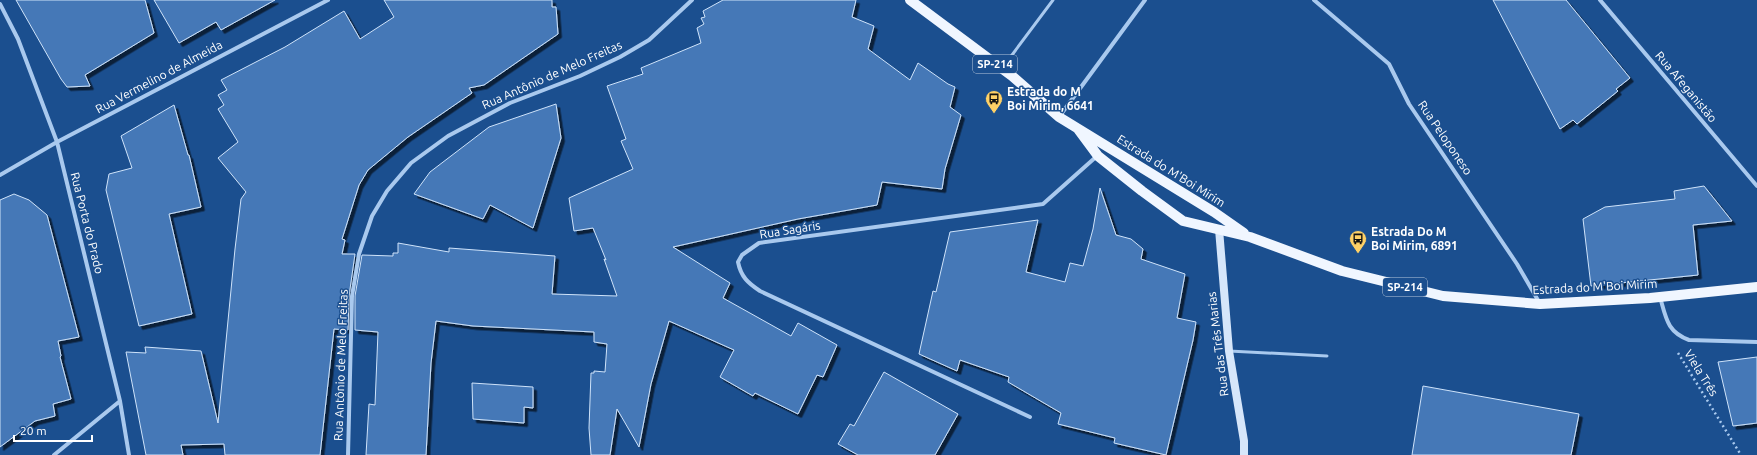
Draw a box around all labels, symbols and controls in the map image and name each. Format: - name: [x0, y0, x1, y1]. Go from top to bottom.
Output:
- street label: Rua Vermelino de Almeida: [93, 38, 224, 116]
- street label: Rua Antônio de Melo Freitas: [480, 38, 624, 111]
- street label: Rua Afeganistão: [1653, 49, 1720, 125]
- road number: SP-214: [973, 55, 1017, 73]
- place label: Estrada do M Boi Mirim, 6641: [1007, 85, 1094, 112]
- bus stop icon: Estrada do M Boi Mirim, 6641: [984, 89, 1004, 114]
- street label: Rua Peloponeso: [1416, 98, 1475, 177]
- street label: Estrada do M'Boi Mirim: [1115, 132, 1228, 209]
- street label: Rua Porta do Prado: [69, 171, 106, 275]
- street label: Rua Sagáris: [759, 218, 821, 241]
- place label: Estrada Do M Boi Mirim, 6891: [1371, 225, 1458, 252]
- bus stop icon: Estrada Do M Boi Mirim, 6891: [1348, 229, 1368, 254]
- street label: Estrada do M'Boi Mirim: [1532, 277, 1658, 296]
- road number: SP-214: [1383, 278, 1427, 296]
- street label: Rua Antônio de Melo Freitas: [331, 289, 350, 441]
- street label: Rua das Três Marias: [1205, 291, 1230, 397]
- street label: Viela Três: [1682, 347, 1721, 398]
- scale bar: [14, 417, 92, 443]
- text: 20 m: [20, 424, 47, 437]

